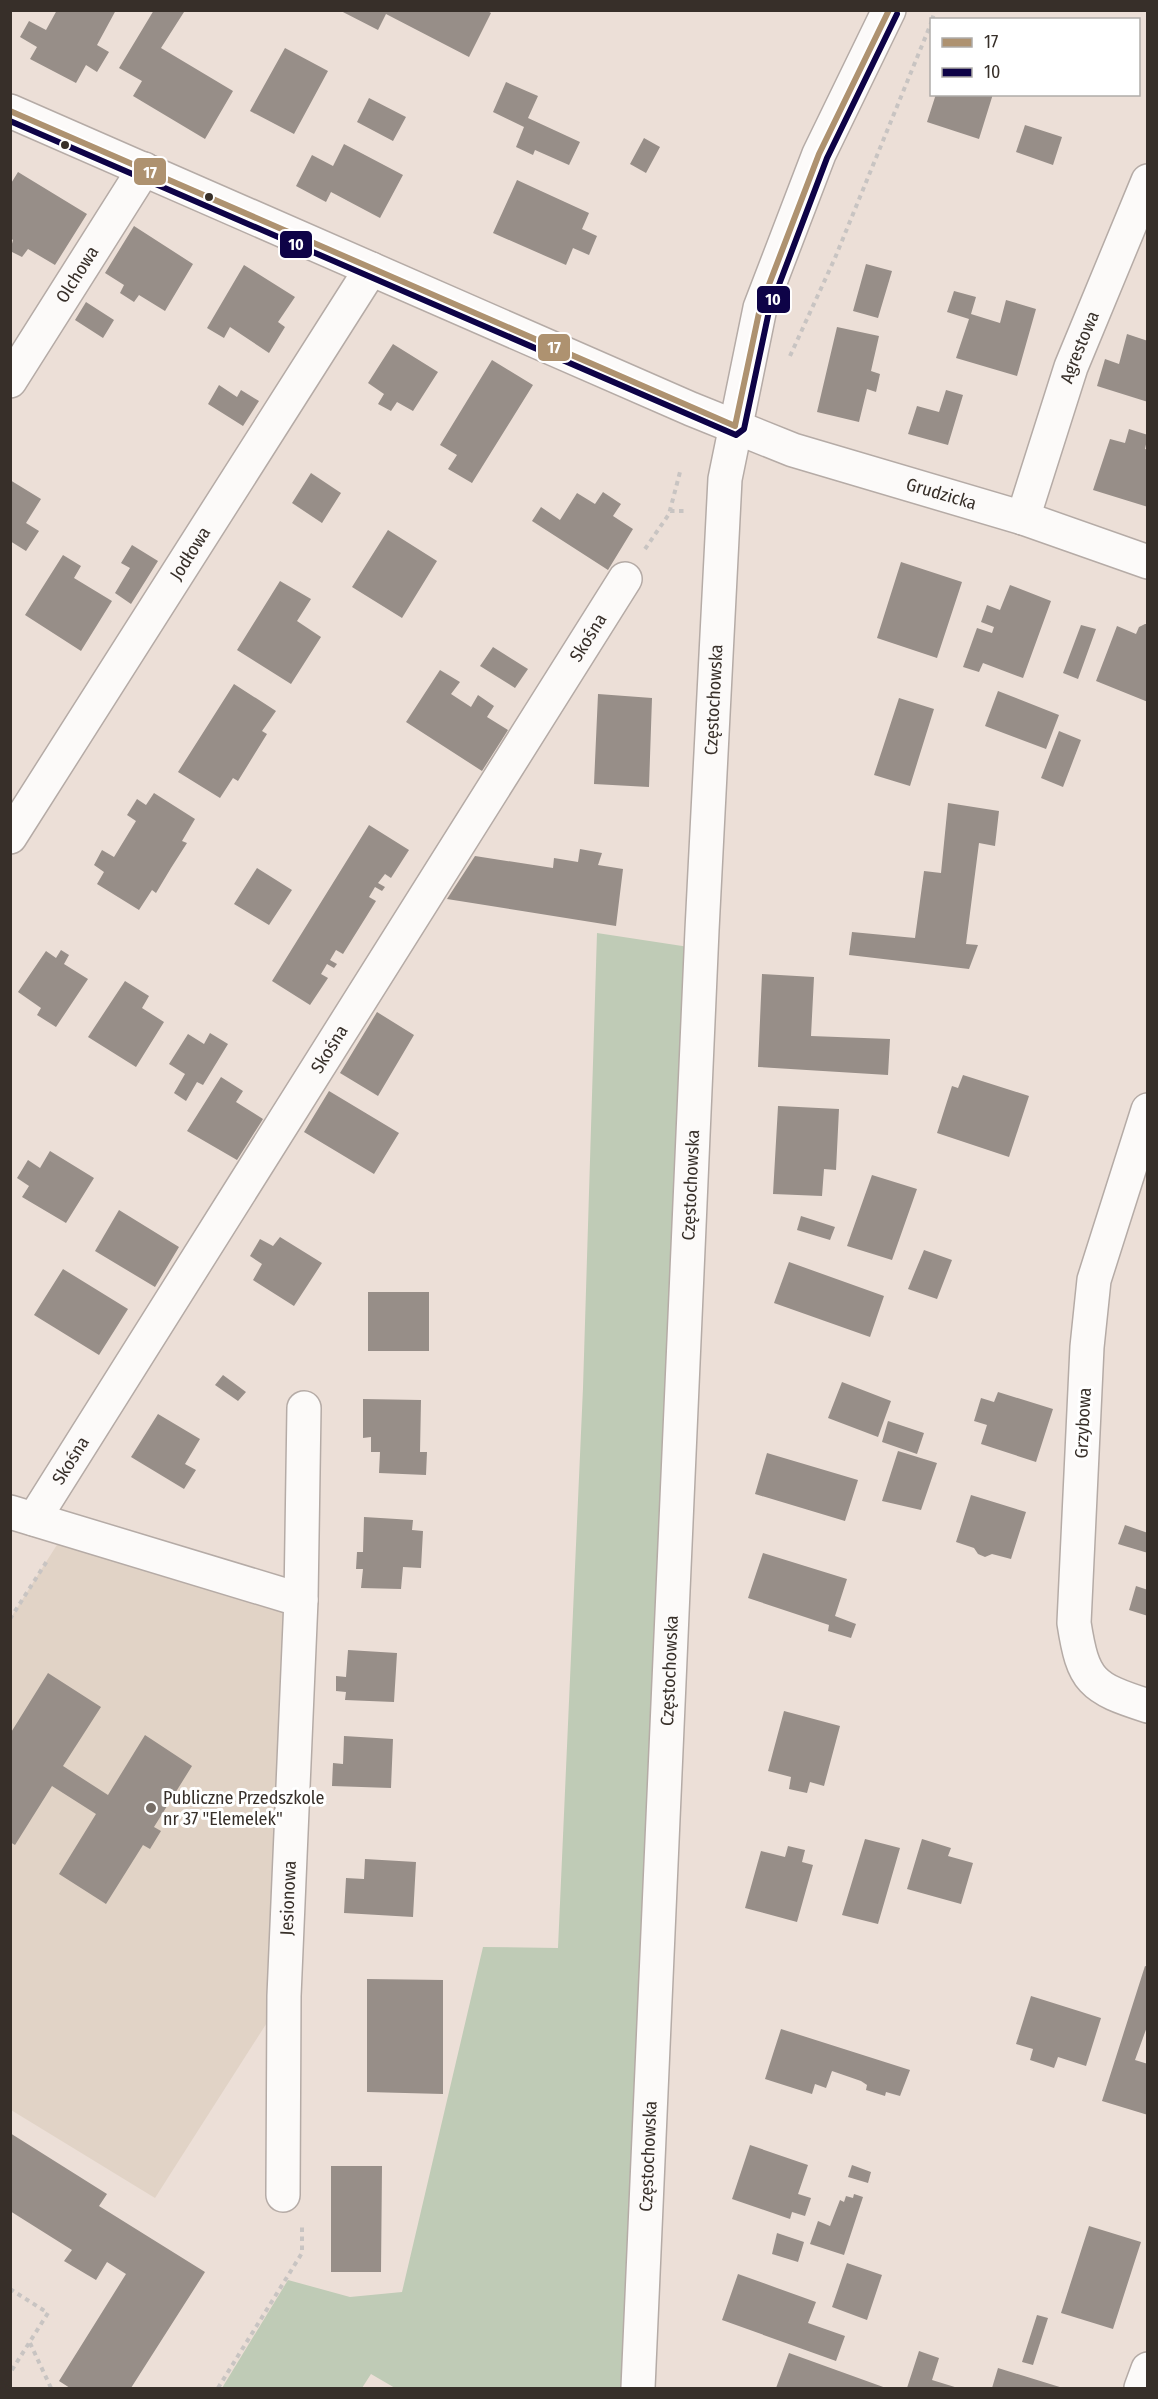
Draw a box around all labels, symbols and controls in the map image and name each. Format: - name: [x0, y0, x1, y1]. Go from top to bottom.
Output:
- legend: [930, 18, 1140, 96]
- text: 17: [984, 31, 998, 53]
- text: 10: [984, 61, 1000, 83]
- unlabelled marker: [59, 139, 71, 151]
- line badge: 17: [133, 157, 167, 186]
- text: 17: [143, 163, 157, 182]
- unlabelled marker: [203, 191, 215, 203]
- line badge: 10: [279, 230, 313, 259]
- text: 10: [288, 235, 304, 254]
- street label: Olchowa: [51, 242, 104, 307]
- line badge: 10: [756, 285, 791, 314]
- text: 10: [765, 290, 781, 309]
- street label: Agrestowa: [1056, 308, 1104, 386]
- line badge: 17: [537, 333, 571, 362]
- text: 17: [547, 338, 561, 357]
- street label: Grudzicka: [904, 473, 979, 515]
- street label: Jodłowa: [165, 522, 215, 584]
- street label: Skośna: [565, 609, 612, 666]
- street label: Częstochowska: [700, 644, 728, 756]
- street label: Skośna: [306, 1021, 353, 1077]
- street label: Częstochowska: [677, 1129, 704, 1241]
- street label: Grzybowa: [1070, 1387, 1096, 1459]
- street label: Skośna: [47, 1432, 94, 1489]
- street label: Częstochowska: [656, 1615, 683, 1727]
- place label: Publiczne Przedszkole nr 37 "Elemelek": [163, 1787, 325, 1830]
- marker: Publiczne Przedszkole nr 37 "Elemelek": [144, 1801, 158, 1815]
- street label: Jesionowa: [276, 1860, 301, 1936]
- street label: Częstochowska: [635, 2100, 662, 2212]

